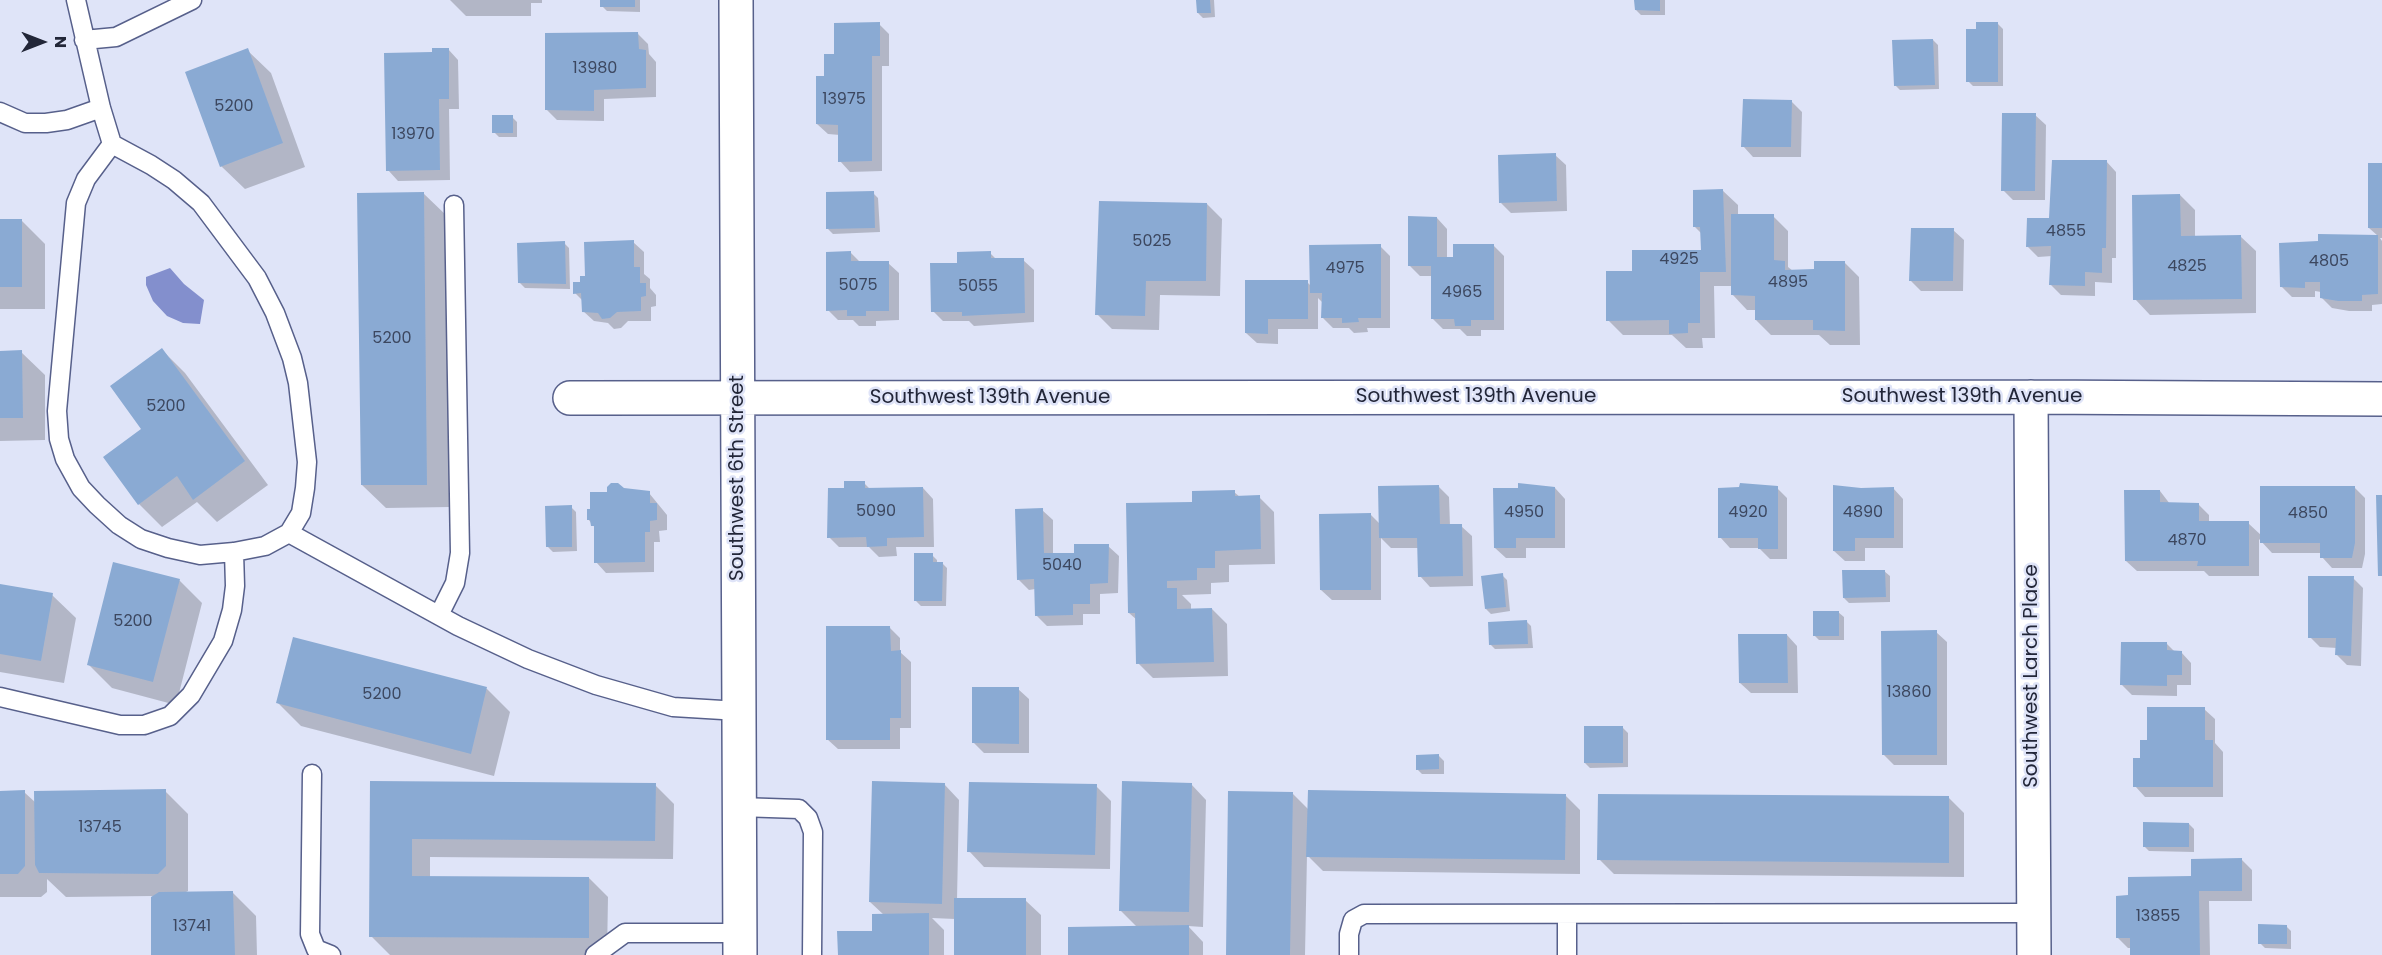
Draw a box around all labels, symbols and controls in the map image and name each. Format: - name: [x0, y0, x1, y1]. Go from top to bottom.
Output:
- north arrow: [12, 12, 72, 72]
- text: N: [49, 36, 72, 48]
- house number: 13980: [573, 59, 617, 79]
- house number: 13975: [822, 90, 866, 110]
- house number: 5200: [214, 97, 254, 117]
- house number: 13970: [391, 125, 435, 145]
- house number: 4855: [2046, 222, 2086, 242]
- house number: 5025: [1132, 232, 1172, 252]
- house number: 4925: [1659, 250, 1699, 270]
- house number: 4805: [2309, 252, 2349, 272]
- house number: 4825: [2167, 257, 2207, 277]
- house number: 4975: [1326, 259, 1364, 279]
- house number: 4895: [1768, 273, 1808, 293]
- house number: 5075: [839, 276, 877, 296]
- house number: 5055: [958, 277, 998, 297]
- house number: 4965: [1442, 283, 1482, 303]
- house number: 5200: [372, 329, 412, 349]
- street label: Southwest 6th Street: [726, 375, 750, 581]
- street label: Southwest 139th Avenue: [1356, 385, 1596, 409]
- street label: Southwest 139th Avenue: [1842, 385, 2082, 409]
- street label: Southwest 139th Avenue: [870, 386, 1110, 410]
- house number: 5200: [146, 397, 186, 417]
- house number: 5090: [856, 502, 896, 522]
- house number: 4950: [1504, 503, 1544, 523]
- house number: 4920: [1728, 503, 1768, 523]
- house number: 4890: [1843, 503, 1883, 523]
- house number: 4850: [2288, 504, 2328, 524]
- house number: 4870: [2168, 531, 2206, 551]
- house number: 5040: [1042, 556, 1082, 576]
- street label: Southwest Larch Place: [2020, 564, 2044, 788]
- house number: 5200: [113, 612, 153, 632]
- house number: 13860: [1887, 683, 1931, 703]
- house number: 5200: [362, 685, 402, 705]
- house number: 13745: [78, 818, 122, 838]
- house number: 13855: [2136, 907, 2180, 927]
- house number: 13741: [173, 917, 211, 937]

